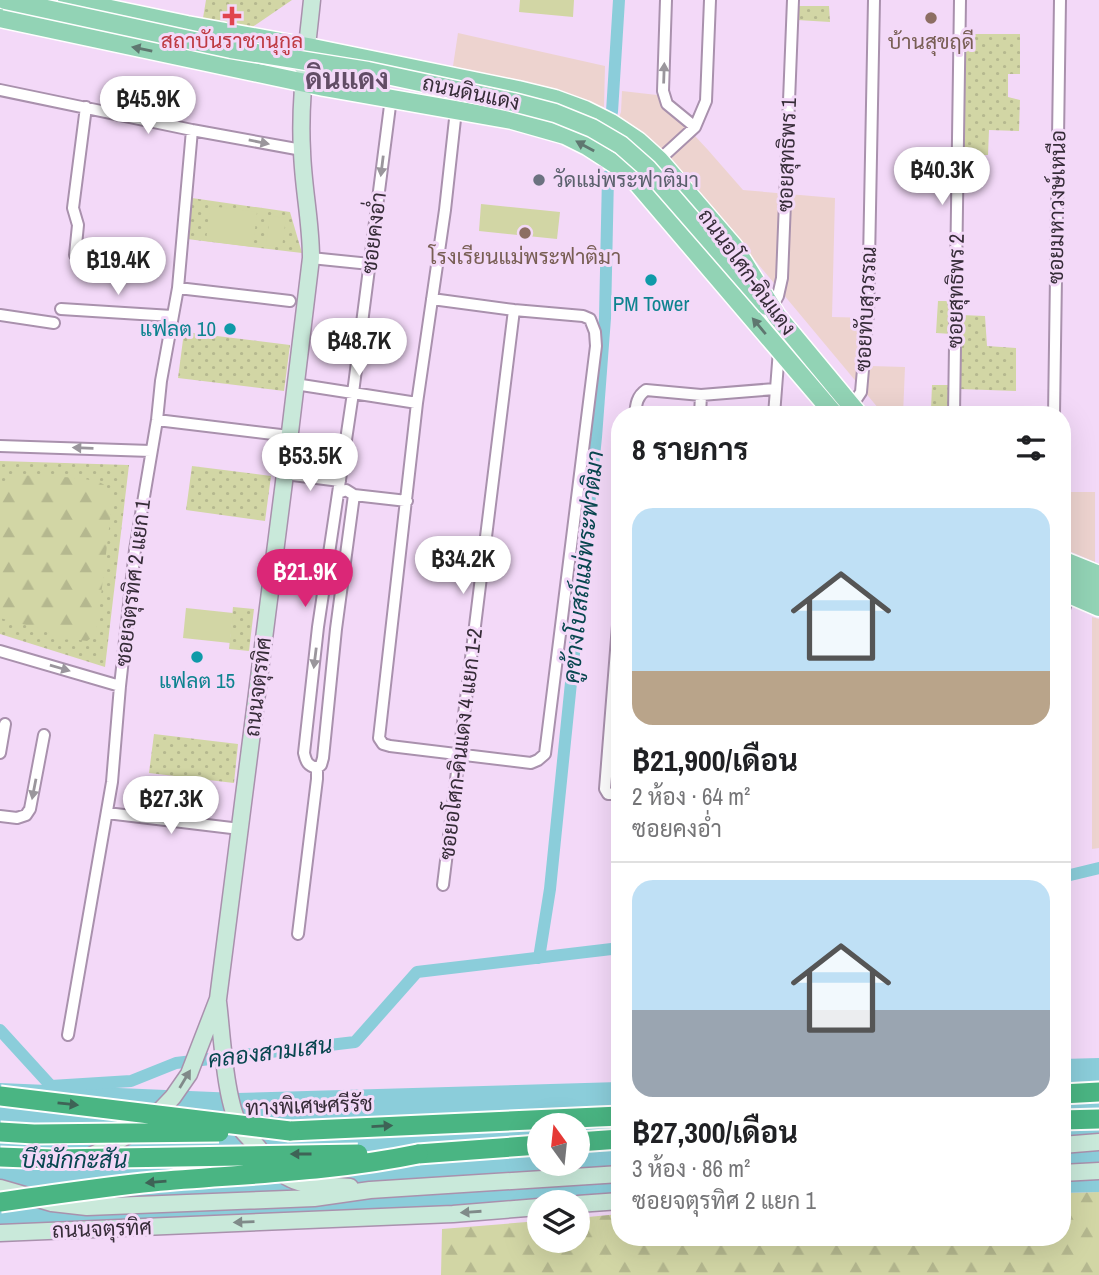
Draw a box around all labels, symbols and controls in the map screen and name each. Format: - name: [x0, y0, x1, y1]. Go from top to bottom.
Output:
- marker: สถาบันราชานุกูล: [222, 6, 242, 26]
- marker: บ้านสุขฤดี: [923, 10, 939, 26]
- place label: สถาบันราชานุกูล: [161, 26, 303, 56]
- place label: บ้านสุขฤดี: [888, 27, 974, 56]
- one-way arrow: [130, 43, 152, 54]
- district label: ดินแดง: [305, 60, 389, 98]
- one-way arrow: [658, 62, 669, 84]
- street label: ถนนดินแดง: [420, 68, 522, 117]
- pin: ฿45.9K: [91, 76, 205, 136]
- text: ฿45.9K: [116, 83, 180, 114]
- street label: ซอยสุทธิพร 1: [770, 97, 803, 213]
- street label: ซอยมหาวงษ์เหนือ: [1041, 130, 1072, 284]
- one-way arrow: [248, 137, 270, 148]
- one-way arrow: [574, 140, 594, 152]
- pin: ฿40.3K: [885, 148, 999, 207]
- text: ฿40.3K: [910, 154, 974, 185]
- one-way arrow: [377, 155, 388, 177]
- place label: วัดแม่พระฟาติมา: [553, 165, 699, 194]
- marker: วัดแม่พระฟาติมา: [531, 172, 547, 188]
- street label: ซอยคงอ่ำ: [352, 190, 393, 275]
- street label: ถนนอโศก-ดินแดง: [692, 203, 803, 341]
- marker: โรงเรียนแม่พระฟาติมา: [517, 225, 533, 241]
- street label: ซอยสุทธิพร 2: [940, 234, 971, 348]
- pin: ฿19.4K: [61, 238, 175, 297]
- place label: โรงเรียนแม่พระฟาติมา: [428, 242, 621, 271]
- text: ฿19.4K: [86, 244, 150, 275]
- street label: ซอยทับสุวรรณ: [848, 246, 883, 372]
- marker: PM Tower: [643, 272, 659, 288]
- place label: PM Tower: [613, 289, 689, 318]
- place label: แฟลต 10: [140, 314, 216, 343]
- one-way arrow: [751, 317, 766, 335]
- pin: ฿48.7K: [302, 318, 416, 378]
- marker: แฟลต 10: [222, 321, 238, 337]
- text: ฿48.7K: [327, 325, 391, 356]
- text: 8 รายการ: [632, 429, 749, 469]
- icon: filters: [1012, 429, 1050, 467]
- pin: ฿53.5K: [253, 434, 367, 493]
- text: ฿53.5K: [278, 440, 342, 471]
- one-way arrow: [72, 443, 94, 454]
- water label: คูข้างโบสถ์แม่พระฟาติมา: [555, 449, 612, 685]
- street label: ซอยจตุรทิศ 2 แยก 1: [108, 497, 157, 668]
- pin: ฿34.2K: [406, 536, 520, 596]
- text: ฿34.2K: [431, 543, 495, 574]
- pin: ฿21.9K: [248, 550, 362, 609]
- icon: home: [778, 553, 904, 679]
- text: ฿21.9K: [273, 556, 337, 587]
- street label: ซอยอโศก-ดินแดง 4 แยก 1-2: [432, 627, 489, 861]
- street label: ถนนจตุรทิศ: [237, 636, 278, 738]
- one-way arrow: [309, 647, 320, 669]
- marker: แฟลต 15: [189, 649, 205, 665]
- one-way arrow: [50, 664, 71, 674]
- place label: แฟลต 15: [159, 666, 235, 695]
- text: ฿21,900/เดือน: [632, 740, 798, 780]
- pin: ฿27.3K: [114, 776, 228, 836]
- one-way arrow: [28, 778, 39, 800]
- text: 2 ห้อง · 64 m²: [632, 781, 750, 812]
- text: ฿27.3K: [139, 783, 203, 814]
- text: ซอยคงอ่ำ: [632, 813, 722, 844]
- icon: home: [778, 925, 904, 1051]
- water label: คลองสามเสน: [206, 1028, 334, 1074]
- one-way arrow: [179, 1069, 191, 1088]
- street label: ทางพิเศษศรีรัช: [245, 1089, 373, 1122]
- one-way arrow: [57, 1099, 79, 1110]
- text: ฿27,300/เดือน: [632, 1112, 798, 1152]
- north arrow: [527, 1113, 590, 1176]
- map controls: [527, 1113, 590, 1253]
- one-way arrow: [372, 1121, 394, 1132]
- water label: บึงมักกะสัน: [21, 1144, 127, 1175]
- one-way arrow: [290, 1149, 312, 1160]
- text: 3 ห้อง · 86 m²: [632, 1153, 750, 1184]
- one-way arrow: [145, 1177, 167, 1188]
- text: ซอยจตุรทิศ 2 แยก 1: [632, 1185, 816, 1216]
- button: layers: [527, 1190, 590, 1253]
- one-way arrow: [460, 1207, 482, 1218]
- street label: ถนนจตุรทิศ: [52, 1212, 152, 1245]
- one-way arrow: [232, 1217, 254, 1228]

